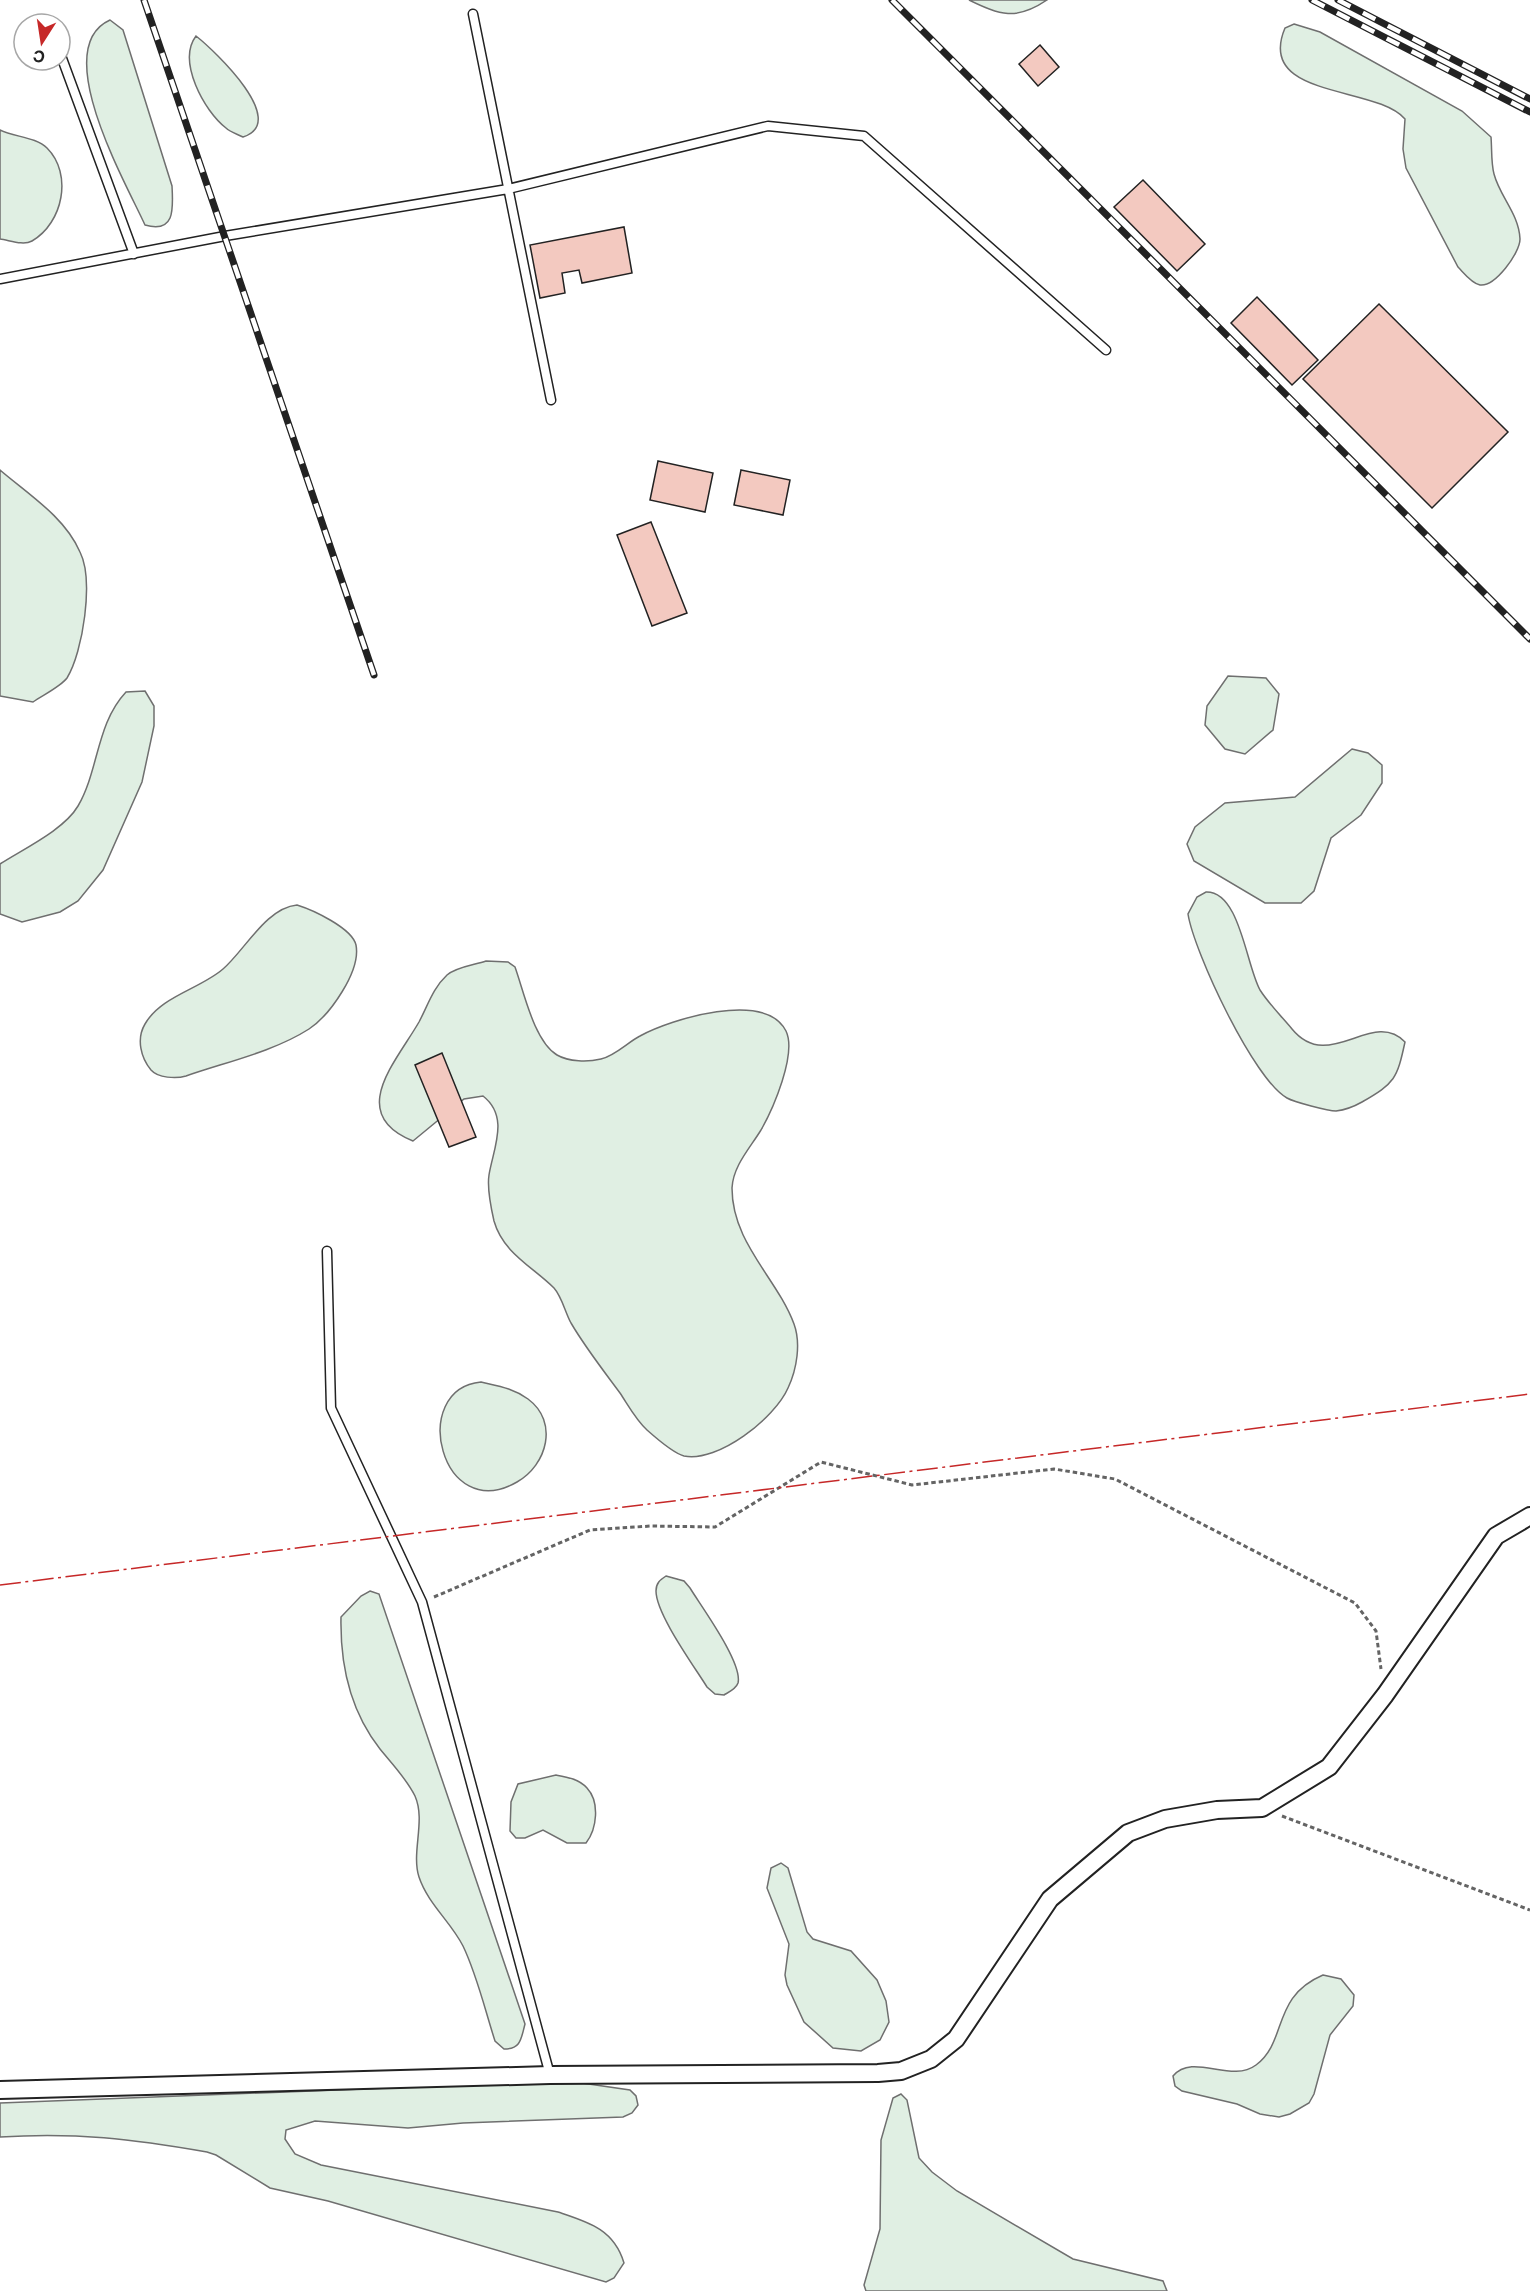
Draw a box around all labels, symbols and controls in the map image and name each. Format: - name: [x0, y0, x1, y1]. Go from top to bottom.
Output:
- north arrow: [12, 12, 72, 72]
- text: С: [31, 46, 47, 68]

